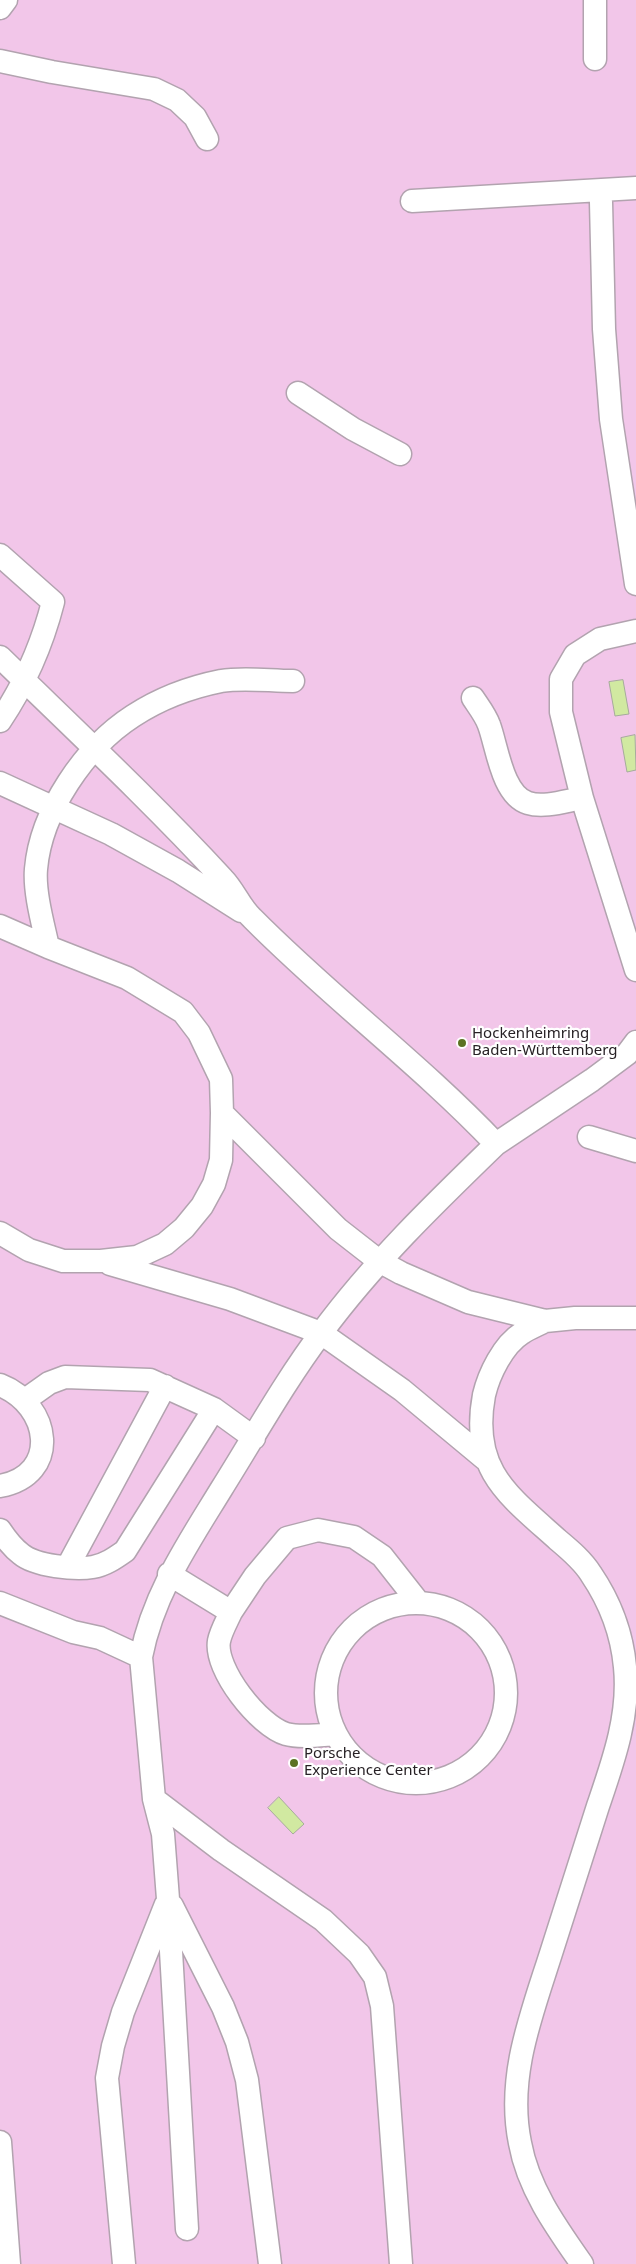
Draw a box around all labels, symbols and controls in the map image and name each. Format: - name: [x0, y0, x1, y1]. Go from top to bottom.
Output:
- place label: Hockenheimring Baden-Württemberg: [472, 1025, 617, 1060]
- marker: Hockenheimring Baden-Württemberg: [456, 1037, 468, 1049]
- place label: Porsche Experience Center: [304, 1745, 433, 1780]
- marker: Porsche Experience Center: [288, 1757, 300, 1769]

